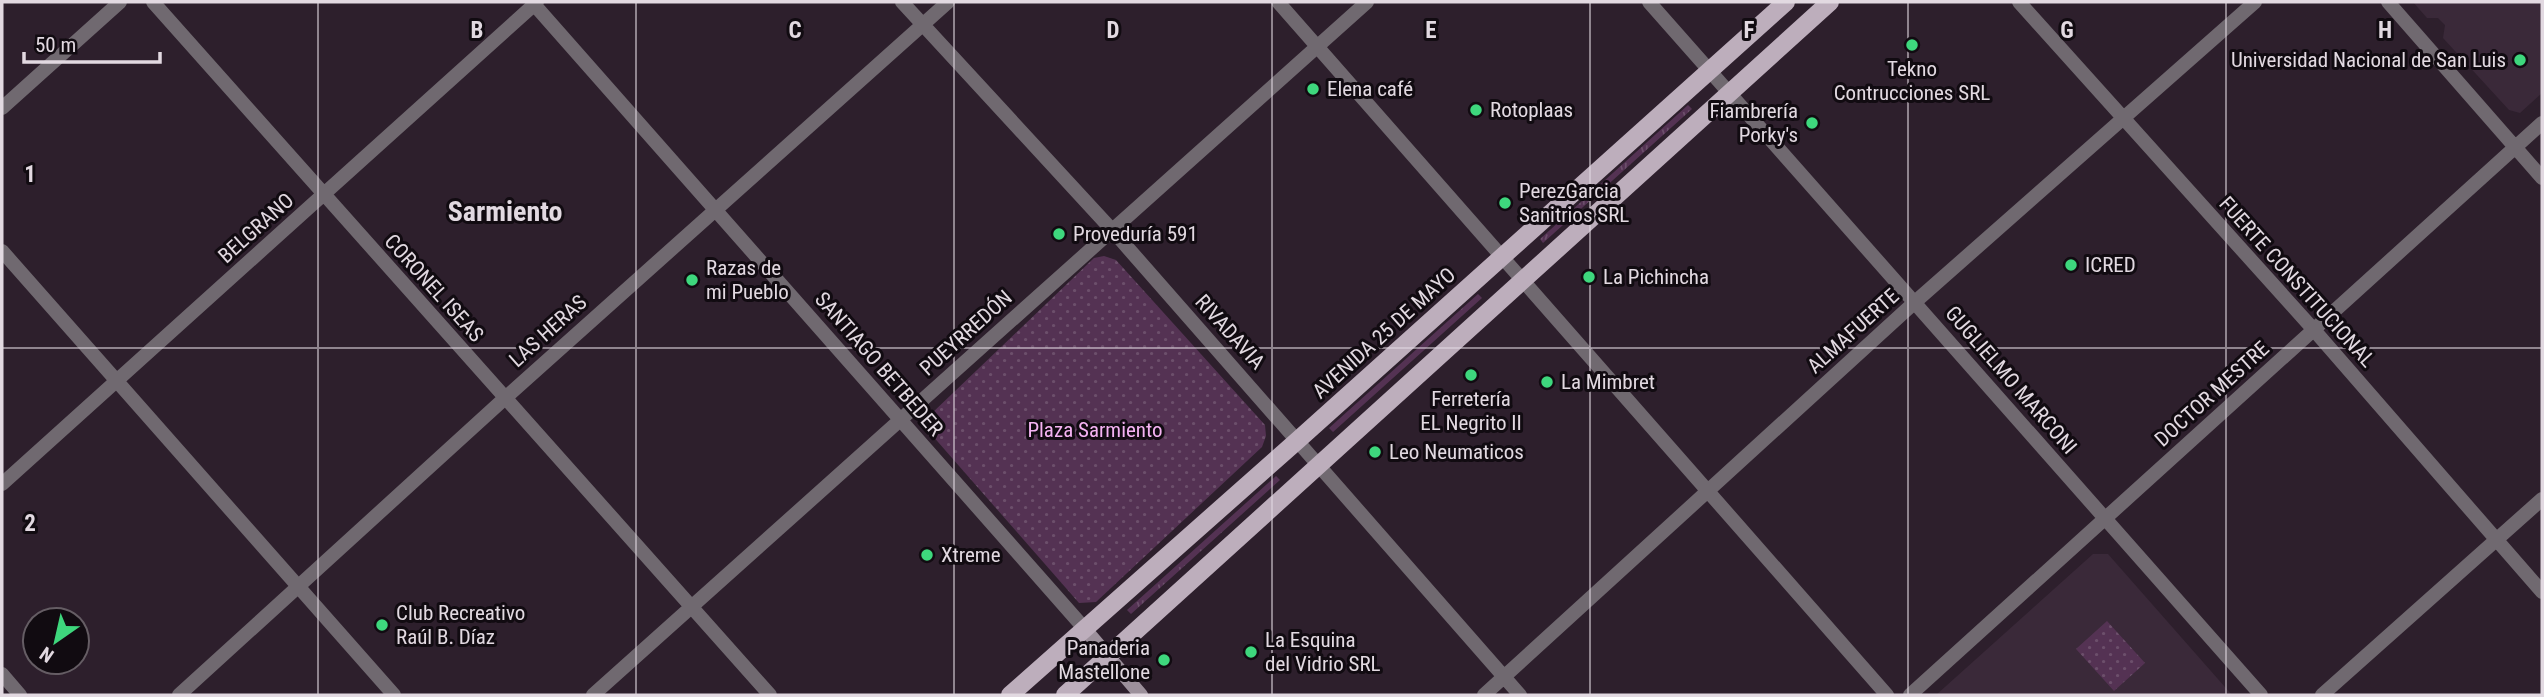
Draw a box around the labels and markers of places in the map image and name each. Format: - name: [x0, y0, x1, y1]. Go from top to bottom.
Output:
- marker: Tekno Contrucciones SRL: [1904, 37, 1920, 53]
- place label: Universidad Nacional de San Luis: [2231, 48, 2506, 72]
- marker: Universidad Nacional de San Luis: [2512, 52, 2528, 68]
- place label: Tekno Contrucciones SRL: [1834, 57, 1990, 105]
- place label: Elena café: [1327, 77, 1413, 101]
- marker: Elena café: [1305, 81, 1321, 97]
- place label: Rotoplaas: [1490, 98, 1573, 122]
- place label: Fiambrería Porky's: [1709, 99, 1798, 147]
- marker: Rotoplaas: [1468, 102, 1484, 118]
- marker: Fiambrería Porky's: [1804, 115, 1820, 131]
- place label: PerezGarcia Sanitrios SRL: [1519, 179, 1629, 227]
- marker: PerezGarcia Sanitrios SRL: [1497, 195, 1513, 211]
- place label: Proveduría 591: [1073, 222, 1198, 246]
- marker: Proveduría 591: [1051, 226, 1067, 242]
- place label: ICRED: [2085, 253, 2136, 277]
- place label: Razas de mi Pueblo: [706, 256, 789, 304]
- marker: ICRED: [2063, 257, 2079, 273]
- place label: La Pichincha: [1603, 265, 1709, 289]
- marker: La Pichincha: [1581, 269, 1597, 285]
- marker: Razas de mi Pueblo: [684, 272, 700, 288]
- marker: Ferretería EL Negrito II: [1463, 367, 1479, 383]
- place label: La Mimbret: [1561, 370, 1655, 394]
- marker: La Mimbret: [1539, 374, 1555, 390]
- place label: Ferretería EL Negrito II: [1420, 387, 1522, 435]
- place label: Leo Neumaticos: [1389, 440, 1524, 464]
- marker: Leo Neumaticos: [1367, 444, 1383, 460]
- place label: Xtreme: [941, 543, 1001, 567]
- marker: Xtreme: [919, 547, 935, 563]
- place label: Club Recreativo Raúl B. Díaz: [396, 601, 525, 649]
- marker: Club Recreativo Raúl B. Díaz: [374, 617, 390, 633]
- place label: La Esquina del Vidrio SRL: [1265, 628, 1381, 676]
- place label: Panaderia Mastellone: [1058, 636, 1150, 684]
- marker: La Esquina del Vidrio SRL: [1243, 644, 1259, 660]
- marker: Panaderia Mastellone: [1156, 652, 1172, 668]

